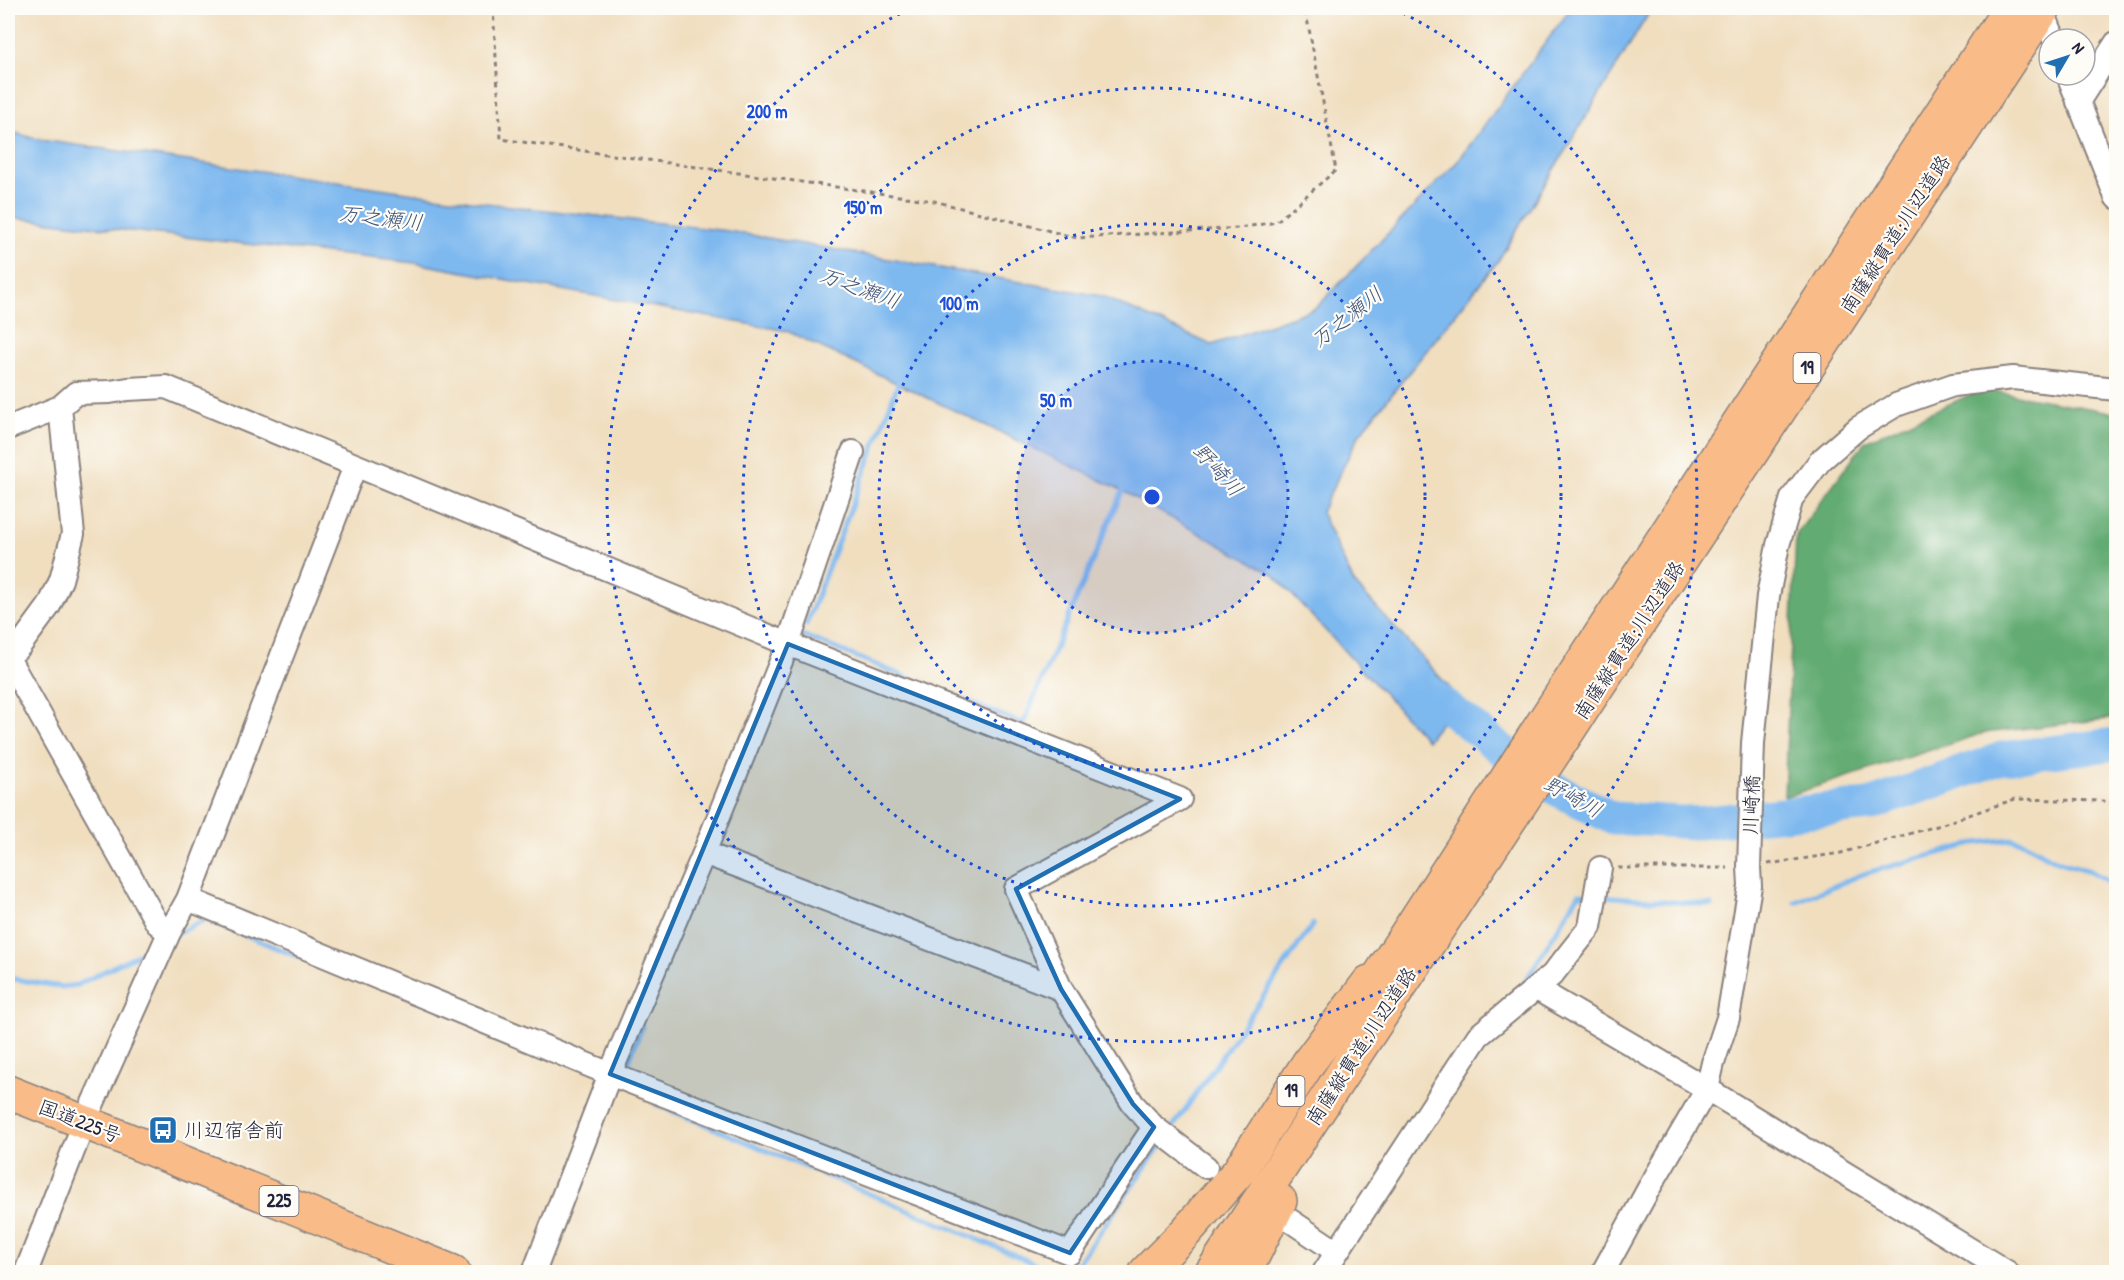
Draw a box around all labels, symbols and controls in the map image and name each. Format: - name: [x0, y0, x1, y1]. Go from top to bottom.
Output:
- north arrow: [2037, 27, 2097, 87]
- text: N: [2067, 37, 2090, 58]
- text: 200 m: [747, 99, 787, 124]
- street label: 南薩縦貫道;川辺道路: [1833, 149, 1956, 319]
- text: 150 m: [844, 195, 882, 220]
- water label: 万之瀬川: [338, 198, 425, 237]
- water label: 万之瀬川: [816, 260, 905, 316]
- water label: 万之瀬川: [1305, 279, 1389, 354]
- text: 100 m: [939, 291, 979, 316]
- road number: 19: [1794, 353, 1820, 383]
- text: 50 m: [1040, 388, 1072, 413]
- water label: 野崎川: [1187, 437, 1250, 503]
- centre of rings: [1142, 487, 1162, 507]
- street label: 南薩縦貫道;川辺道路: [1567, 555, 1690, 725]
- water label: 野崎川: [1539, 769, 1608, 825]
- street label: 川崎橋: [1736, 775, 1765, 835]
- street label: 南薩縦貫道;川辺道路: [1299, 961, 1422, 1131]
- road number: 19: [1278, 1076, 1304, 1106]
- street label: 国道225号: [35, 1092, 126, 1149]
- bus stop icon: 川辺宿舎前: [147, 1114, 179, 1146]
- place label: 川辺宿舎前: [184, 1116, 284, 1143]
- road number: 225: [260, 1186, 298, 1216]

